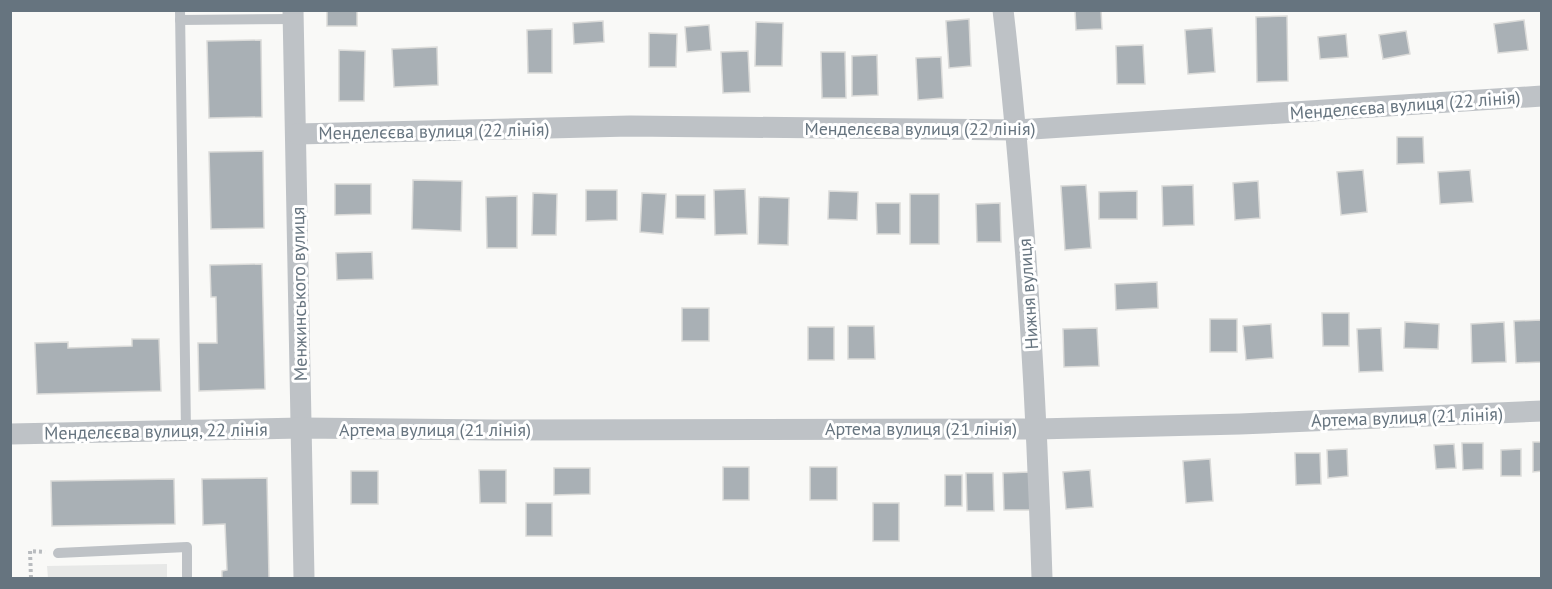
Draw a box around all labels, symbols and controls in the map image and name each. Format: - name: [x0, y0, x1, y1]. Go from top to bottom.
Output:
- street label: Менделєєва вулиця (22 лiнiя): [1289, 85, 1521, 125]
- street label: Менделєєва вулиця (22 лiнiя): [318, 117, 550, 145]
- street label: Менделєєва вулиця (22 лiнiя): [804, 117, 1036, 140]
- street label: Менжинського вулиця: [286, 207, 312, 381]
- street label: Нижня вулиця: [1013, 238, 1043, 350]
- street label: Артема вулиця (21 лiнiя): [1311, 402, 1503, 432]
- street label: Артема вулиця (21 лiнiя): [825, 417, 1017, 440]
- street label: Менделєєва вулиця, 22 лінія: [44, 418, 268, 444]
- street label: Артема вулиця (21 лiнiя): [339, 418, 531, 441]

